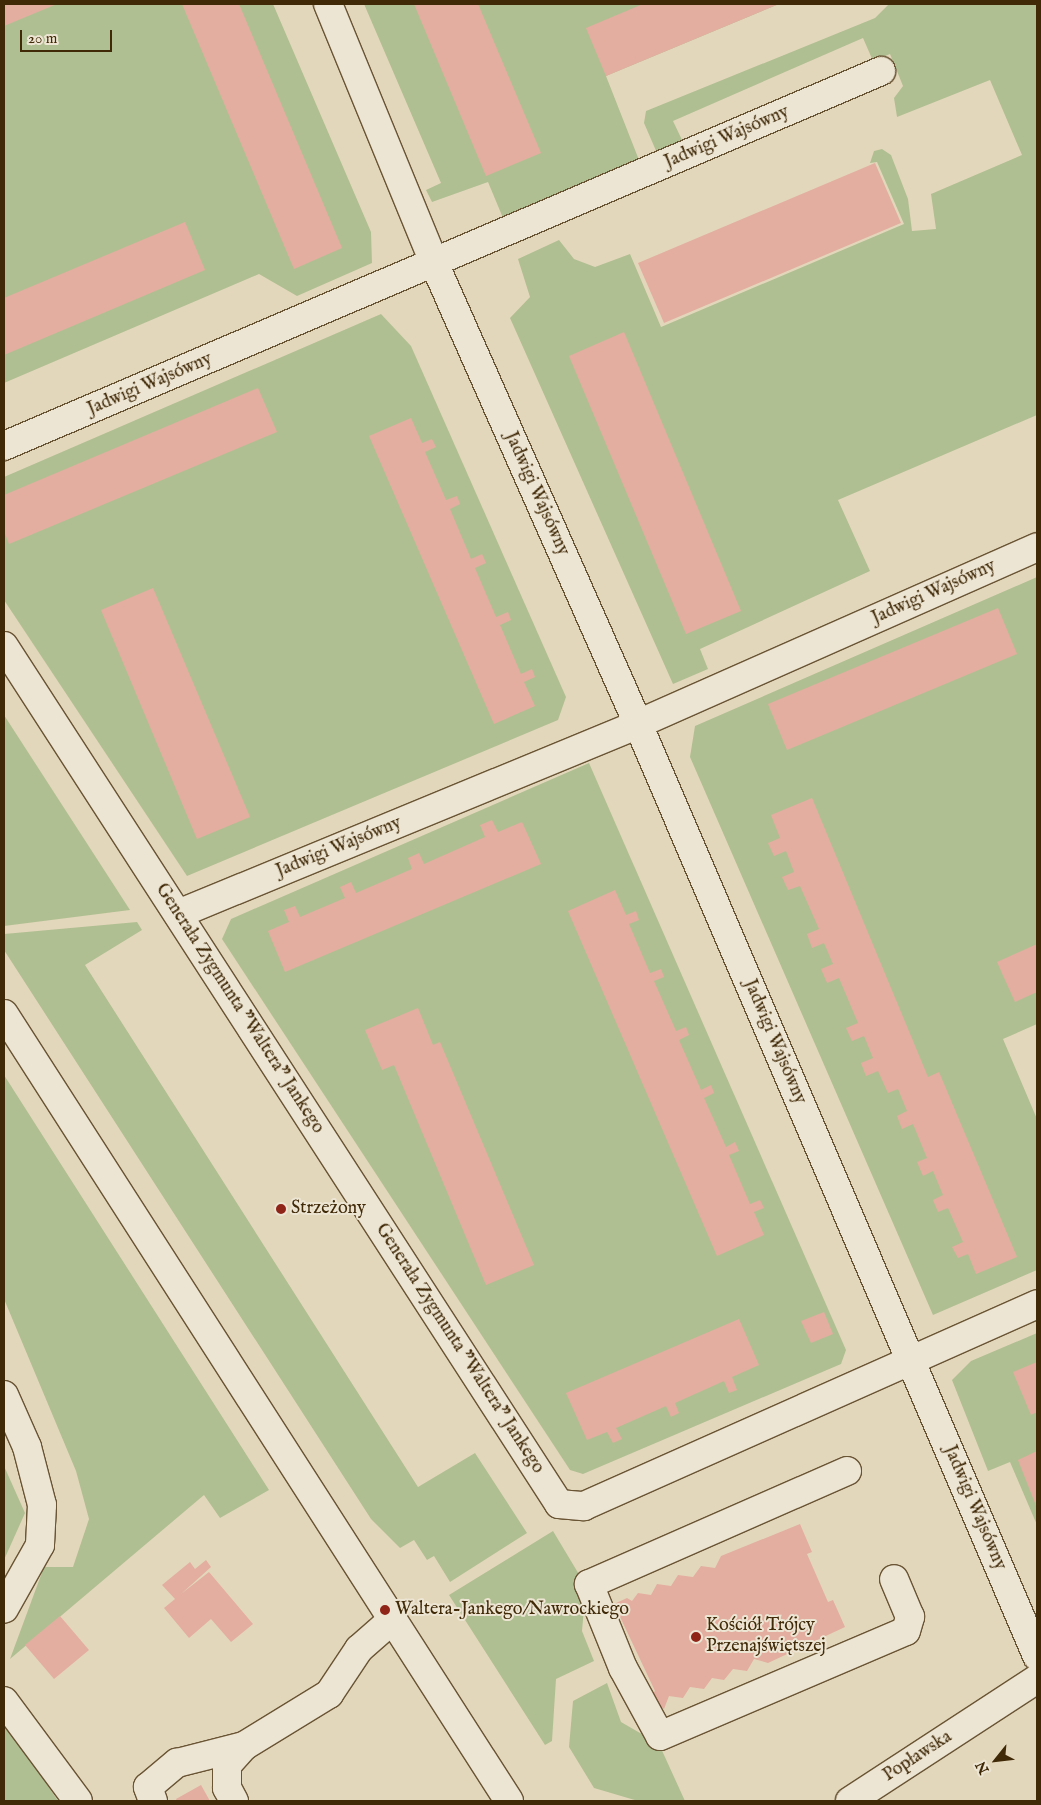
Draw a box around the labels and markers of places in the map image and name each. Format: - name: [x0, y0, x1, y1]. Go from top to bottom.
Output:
- place label: Strzeżony: [291, 1198, 366, 1220]
- marker: Strzeżony: [275, 1203, 287, 1215]
- place label: Waltera-Jankego/Nawrockiego: [395, 1599, 629, 1621]
- marker: Waltera-Jankego/Nawrockiego: [379, 1604, 391, 1616]
- place label: Kościół Trójcy Przenajświętszej: [706, 1616, 826, 1658]
- marker: Kościół Trójcy Przenajświętszej: [690, 1631, 702, 1643]

